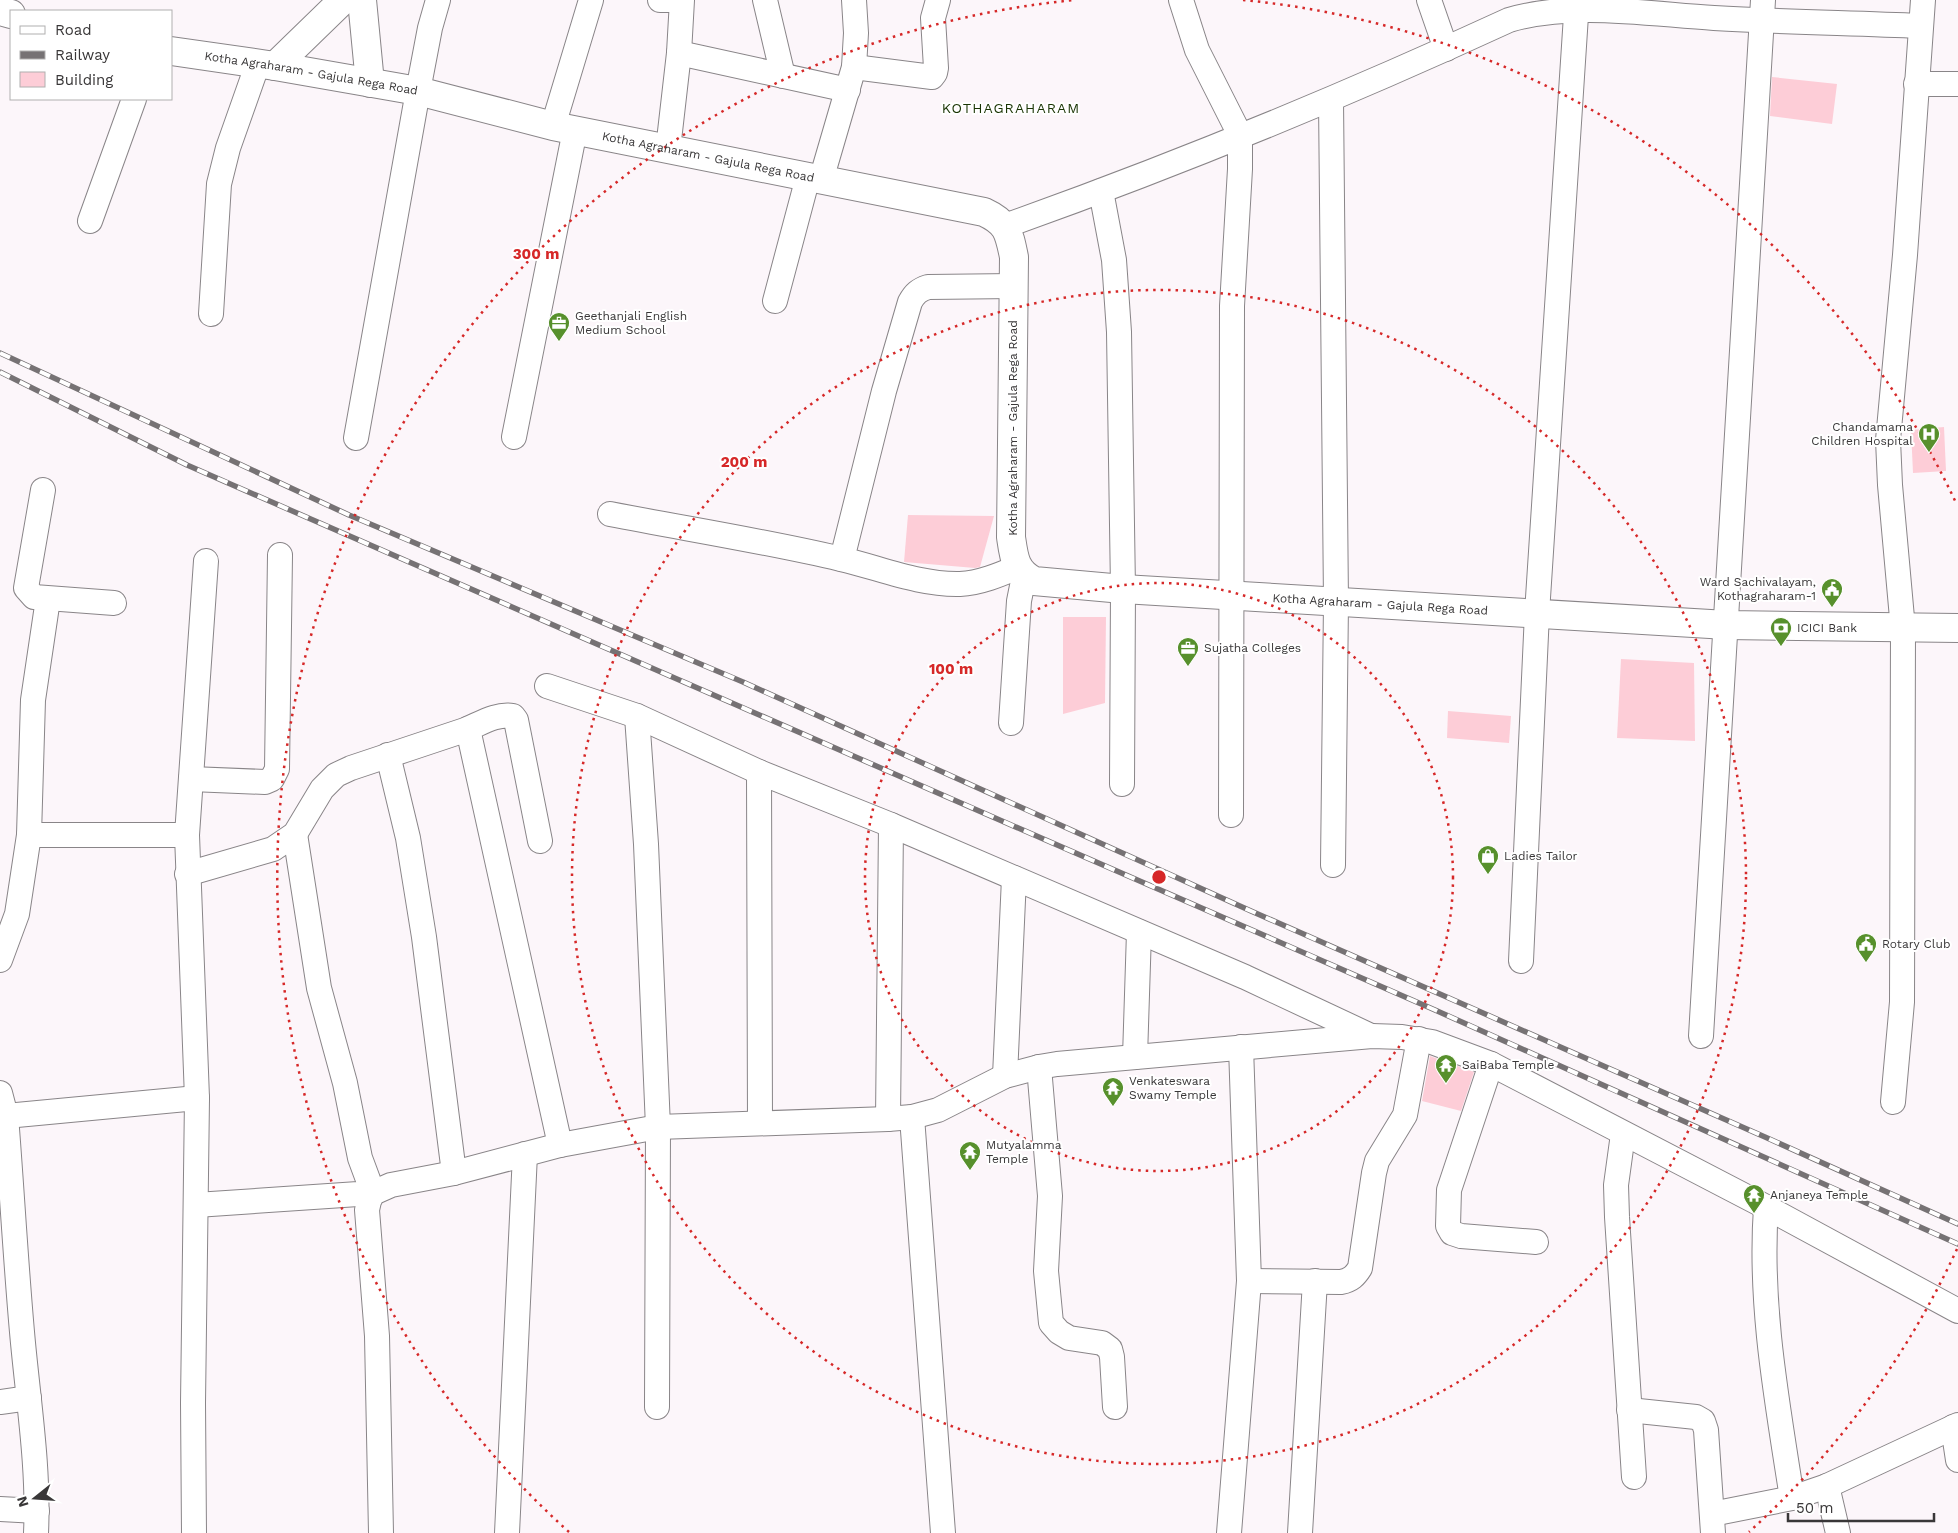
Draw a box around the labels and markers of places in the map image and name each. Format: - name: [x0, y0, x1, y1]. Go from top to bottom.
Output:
- place label: Geethanjali English Medium School: [575, 309, 687, 337]
- office icon: Geethanjali English Medium School: [547, 311, 571, 342]
- place label: Chandamama Children Hospital: [1811, 420, 1913, 448]
- hospital icon: Chandamama Children Hospital: [1917, 422, 1941, 453]
- place label: Ward Sachivalayam, Kothagraharam-1: [1700, 575, 1816, 603]
- public building icon: Ward Sachivalayam, Kothagraharam-1: [1820, 577, 1844, 608]
- bank icon: ICICI Bank: [1769, 616, 1793, 647]
- place label: ICICI Bank: [1797, 621, 1857, 635]
- office icon: Sujatha Colleges: [1176, 636, 1200, 667]
- place label: Sujatha Colleges: [1204, 641, 1301, 655]
- shop icon: Ladies Tailor: [1476, 844, 1500, 875]
- place label: Ladies Tailor: [1504, 849, 1578, 863]
- centre of rings: [1150, 868, 1168, 886]
- public building icon: Rotary Club: [1854, 932, 1878, 963]
- place label: Rotary Club: [1882, 937, 1950, 951]
- temple icon: SaiBaba Temple: [1434, 1053, 1458, 1084]
- place label: SaiBaba Temple: [1462, 1058, 1554, 1072]
- place label: Venkateswara Swamy Temple: [1129, 1074, 1217, 1102]
- temple icon: Venkateswara Swamy Temple: [1101, 1076, 1125, 1107]
- place label: Mutyalamma Temple: [986, 1138, 1062, 1166]
- temple icon: Mutyalamma Temple: [958, 1140, 982, 1171]
- temple icon: Anjaneya Temple: [1742, 1183, 1766, 1214]
- place label: Anjaneya Temple: [1770, 1188, 1868, 1202]

